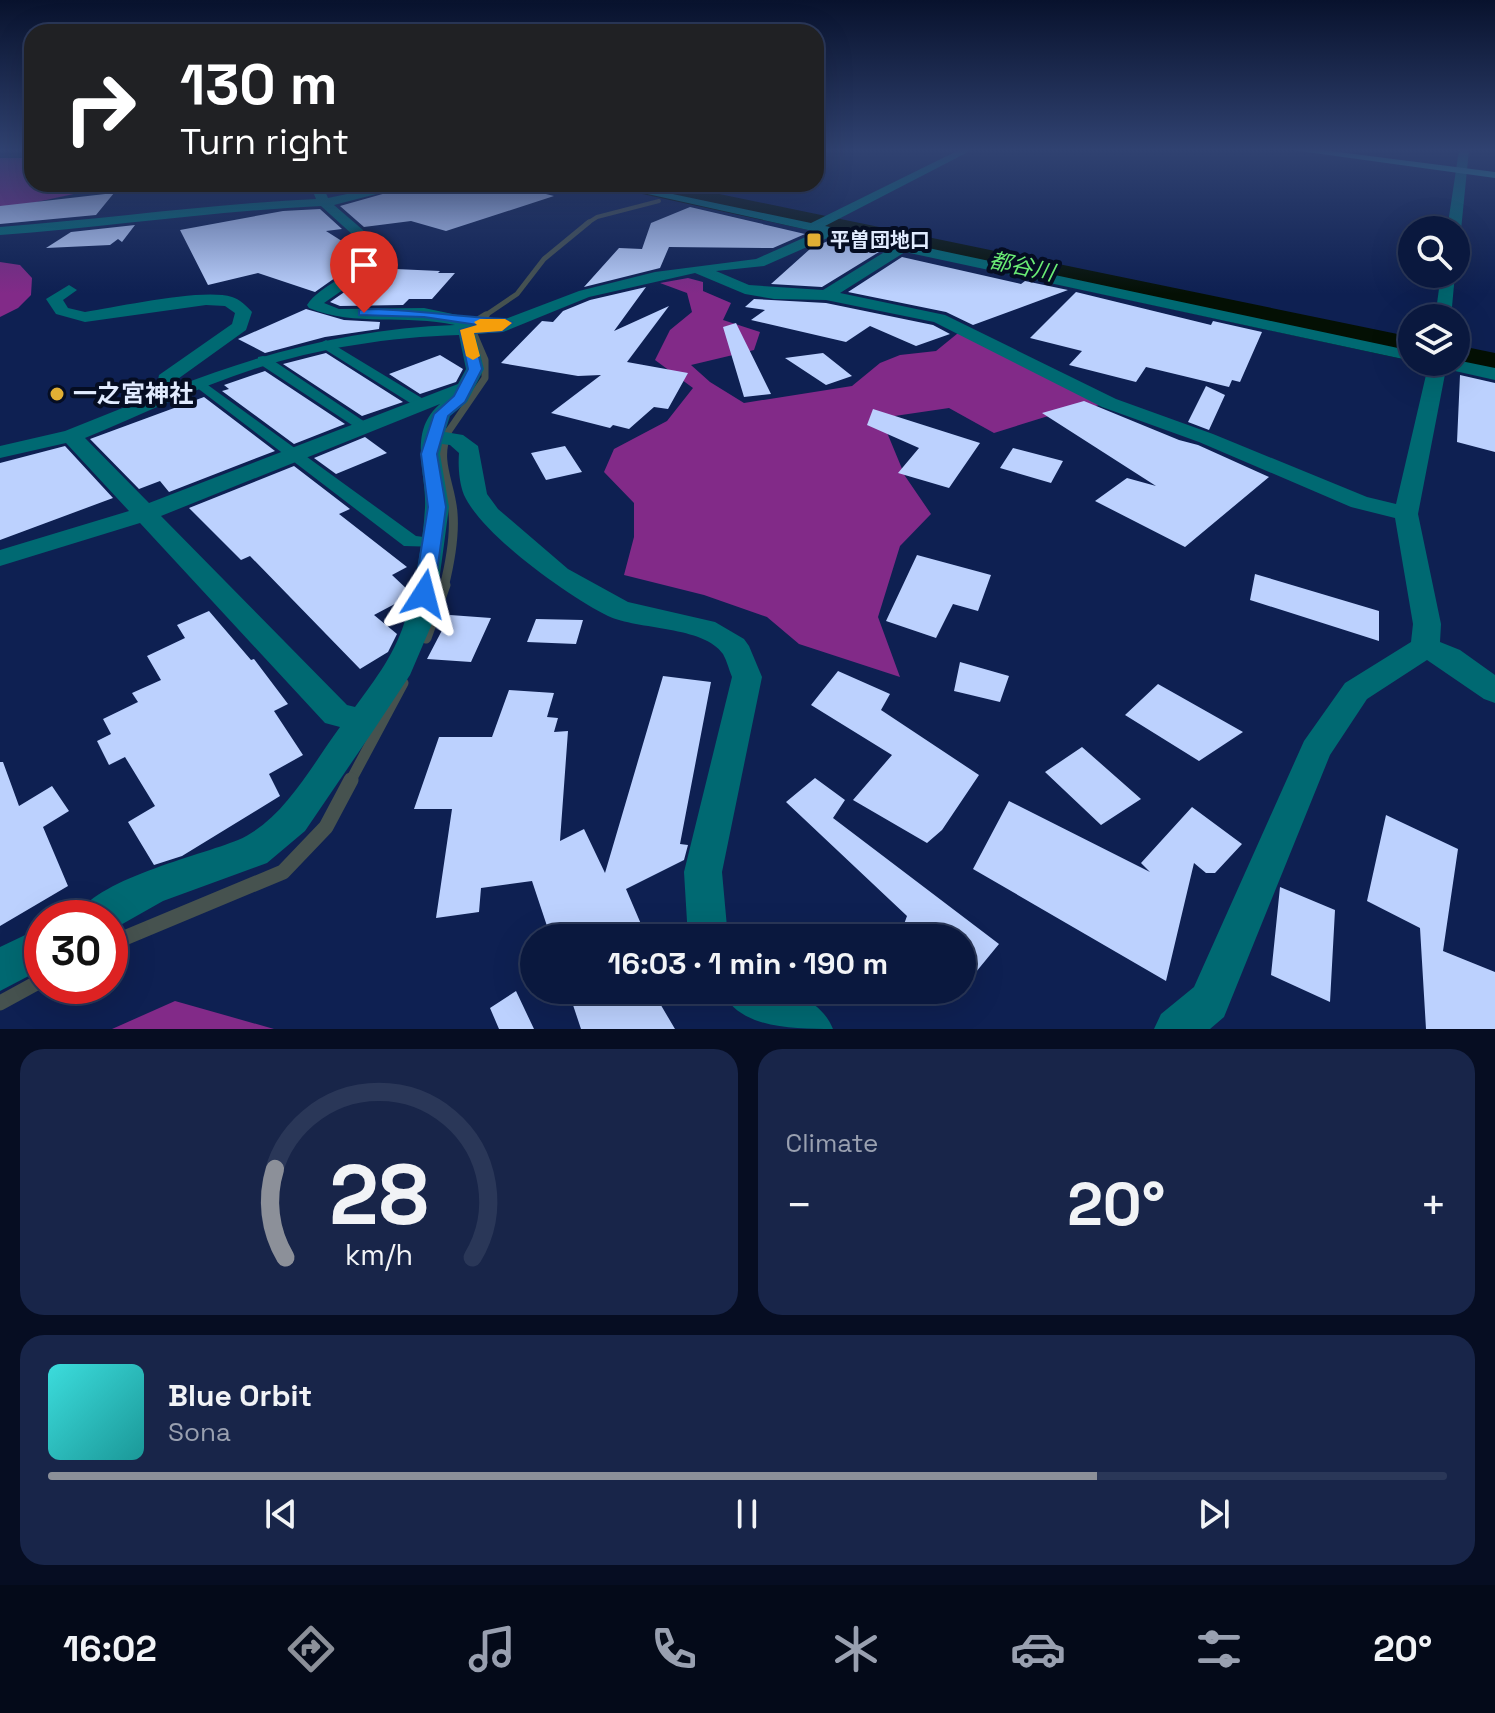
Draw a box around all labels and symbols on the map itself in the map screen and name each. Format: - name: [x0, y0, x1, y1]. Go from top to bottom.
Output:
- place label: 平曽団地口: [830, 227, 930, 253]
- pin: [330, 231, 398, 313]
- marker: 平曽団地口: [805, 231, 823, 249]
- water label: 都谷川: [987, 245, 1059, 287]
- place label: 一之宮神社: [73, 378, 193, 409]
- marker: 一之宮神社: [48, 385, 66, 403]
- position arrow: [382, 552, 466, 636]
- speed limit sign: 30: [24, 900, 128, 1004]

